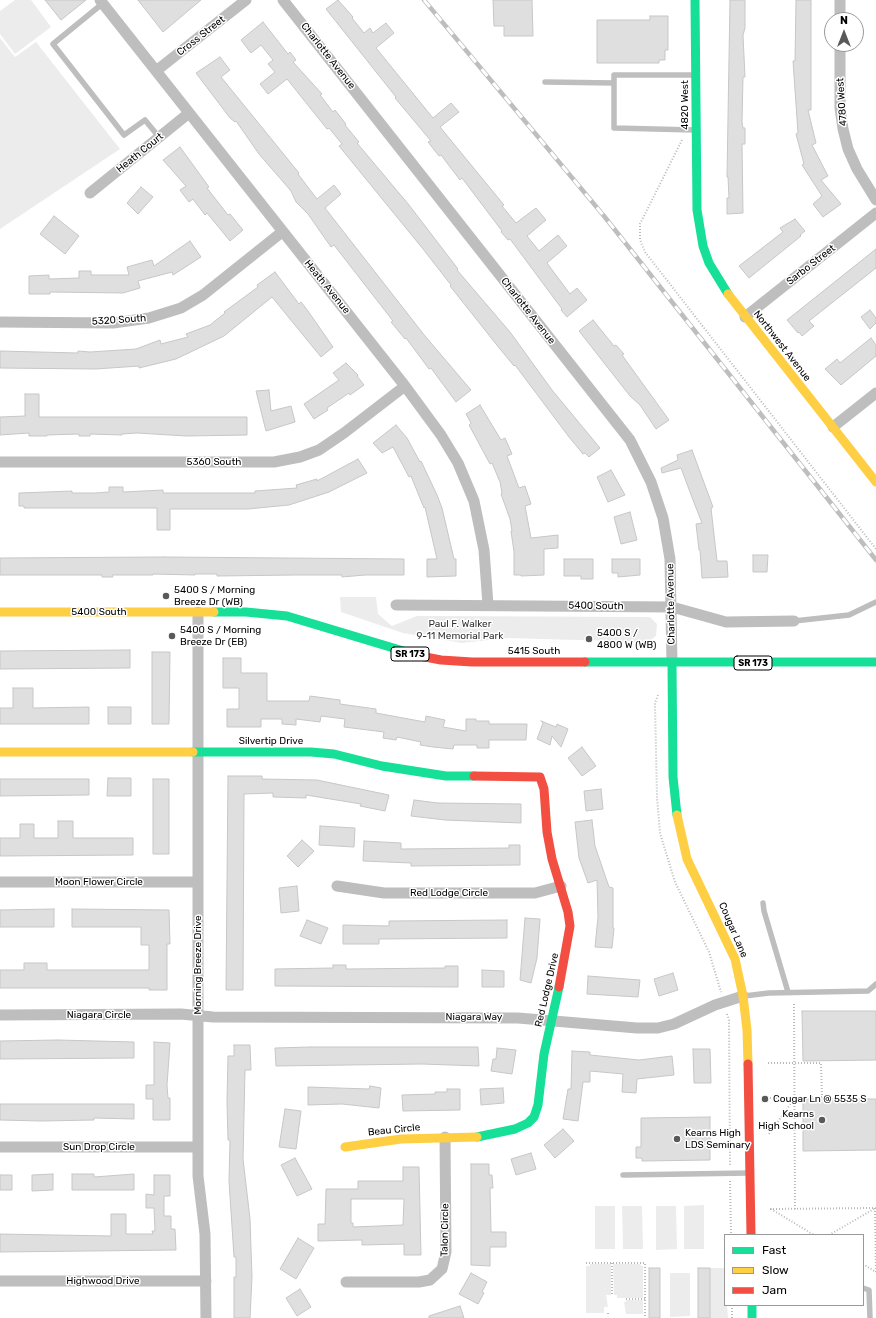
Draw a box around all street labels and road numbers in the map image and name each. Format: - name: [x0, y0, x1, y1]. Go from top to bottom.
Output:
- street label: Cross Street: [175, 14, 227, 58]
- street label: Charlotte Avenue: [298, 20, 358, 92]
- street label: 4780 West: [834, 77, 850, 127]
- street label: 4820 West: [679, 80, 691, 130]
- street label: Heath Court: [114, 130, 166, 176]
- street label: Sarbo Street: [784, 242, 838, 288]
- street label: Heath Avenue: [302, 258, 352, 316]
- street label: Charlotte Avenue: [498, 275, 558, 347]
- street label: Northwest Avenue: [751, 308, 813, 384]
- street label: 5320 South: [91, 312, 147, 328]
- street label: 5360 South: [187, 456, 241, 468]
- street label: Charlotte Avenue: [664, 563, 678, 645]
- street label: 5400 South: [568, 600, 624, 612]
- street label: 5400 South: [71, 606, 127, 618]
- street label: 5415 South: [508, 645, 560, 657]
- road number: SR 173: [391, 647, 429, 661]
- road number: SR 173: [734, 656, 772, 670]
- street label: Silvertip Drive: [239, 735, 303, 747]
- street label: Moon Flower Circle: [55, 876, 143, 888]
- street label: Red Lodge Circle: [410, 887, 488, 899]
- street label: Cougar Lane: [716, 901, 750, 959]
- street label: Morning Breeze Drive: [192, 915, 204, 1015]
- street label: Red Lodge Drive: [533, 952, 561, 1028]
- street label: Niagara Circle: [67, 1009, 131, 1021]
- street label: Niagara Way: [446, 1011, 502, 1023]
- street label: Beau Circle: [367, 1121, 421, 1139]
- street label: Sun Drop Circle: [63, 1141, 135, 1153]
- street label: Talon Circle: [439, 1203, 451, 1257]
- street label: Highwood Drive: [66, 1275, 140, 1287]

